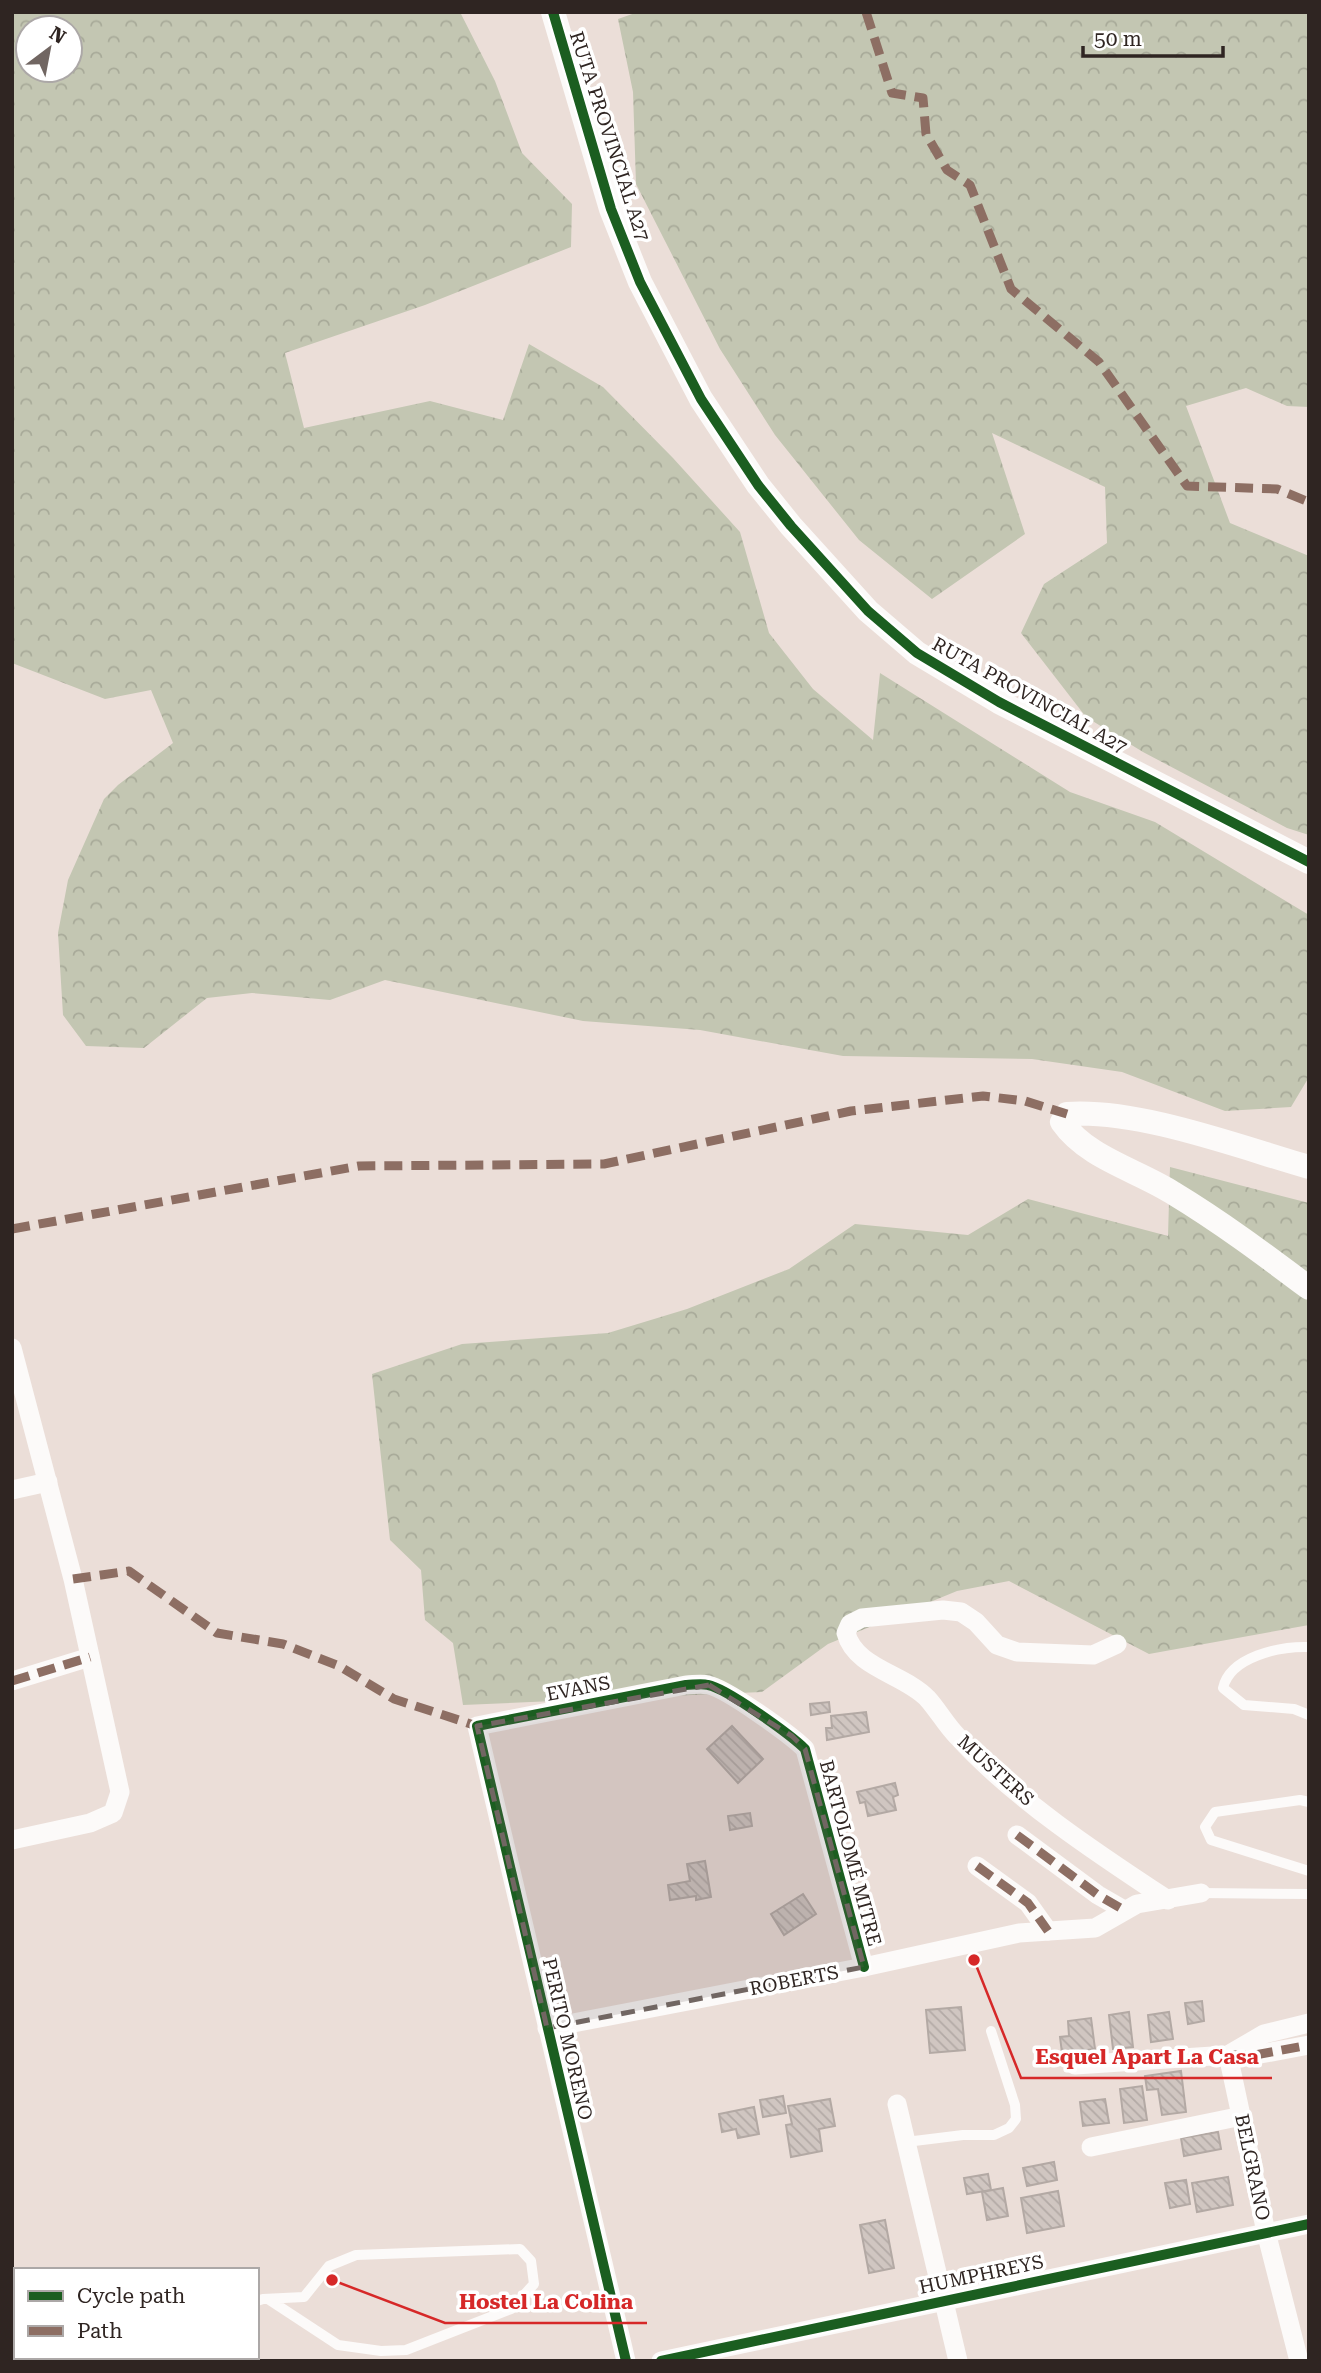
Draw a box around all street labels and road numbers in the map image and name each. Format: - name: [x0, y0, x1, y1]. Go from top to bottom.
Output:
- street label: RUTA PROVINCIAL A27: [565, 28, 654, 244]
- street label: RUTA PROVINCIAL A27: [928, 632, 1131, 759]
- street label: EVANS: [544, 1671, 612, 1706]
- street label: MUSTERS: [953, 1730, 1039, 1811]
- street label: BARTOLOMÉ MITRE: [815, 1758, 886, 1949]
- street label: PERITO MORENO: [538, 1956, 597, 2122]
- street label: ROBERTS: [748, 1961, 841, 2000]
- street label: BELGRANO: [1230, 2112, 1275, 2222]
- street label: HUMPHREYS: [917, 2250, 1046, 2299]

